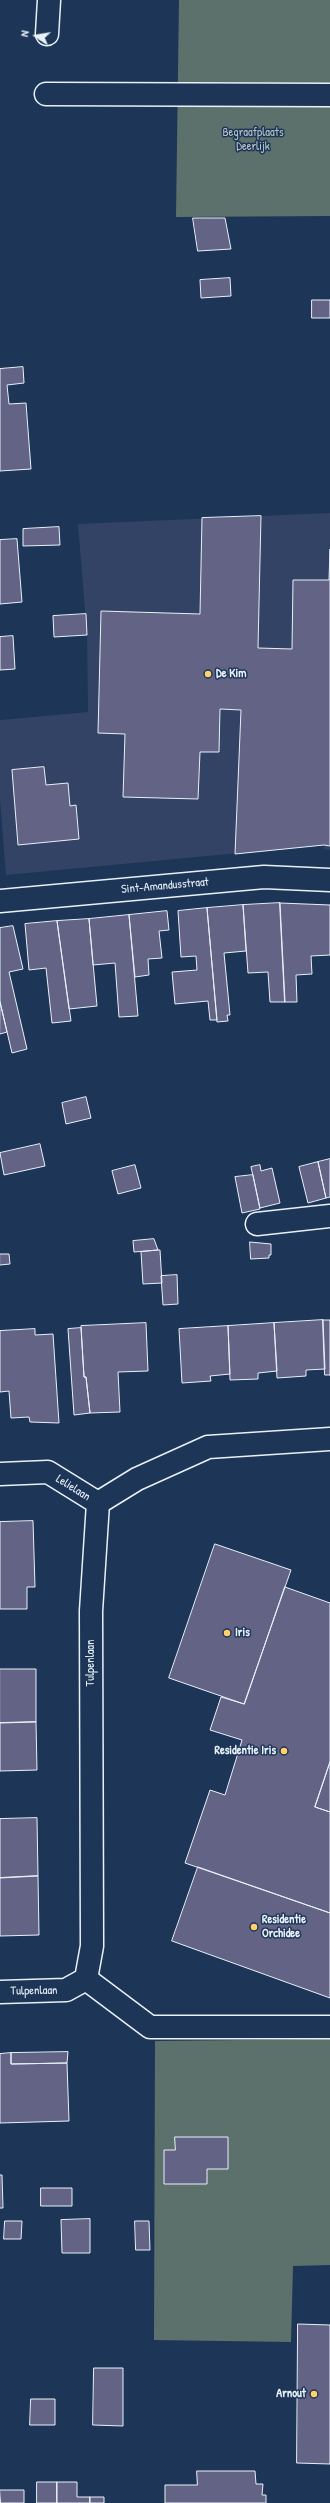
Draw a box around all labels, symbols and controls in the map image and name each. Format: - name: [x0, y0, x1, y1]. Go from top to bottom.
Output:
- north arrow: [16, 16, 56, 56]
- text: N: [17, 29, 32, 38]
- park label: Begraafplaats Deerlijk: [222, 126, 284, 154]
- place label: De Kim: [216, 667, 246, 681]
- marker: De Kim: [203, 669, 213, 679]
- street label: Sint-Amandusstraat: [121, 875, 209, 897]
- street label: Lelielaan: [53, 1472, 93, 1504]
- place label: Iris: [235, 1626, 250, 1640]
- marker: Iris: [222, 1628, 232, 1638]
- street label: Tulpenlaan: [84, 1640, 98, 1686]
- place label: Residentie Iris: [214, 1744, 276, 1758]
- marker: Residentie Iris: [279, 1746, 289, 1756]
- place label: Residentie Orchidee: [262, 1913, 306, 1941]
- marker: Residentie Orchidee: [249, 1922, 259, 1932]
- street label: Tulpenlaan: [10, 1983, 58, 1999]
- place label: Arnout: [276, 2387, 306, 2401]
- marker: Arnout: [309, 2389, 319, 2399]

